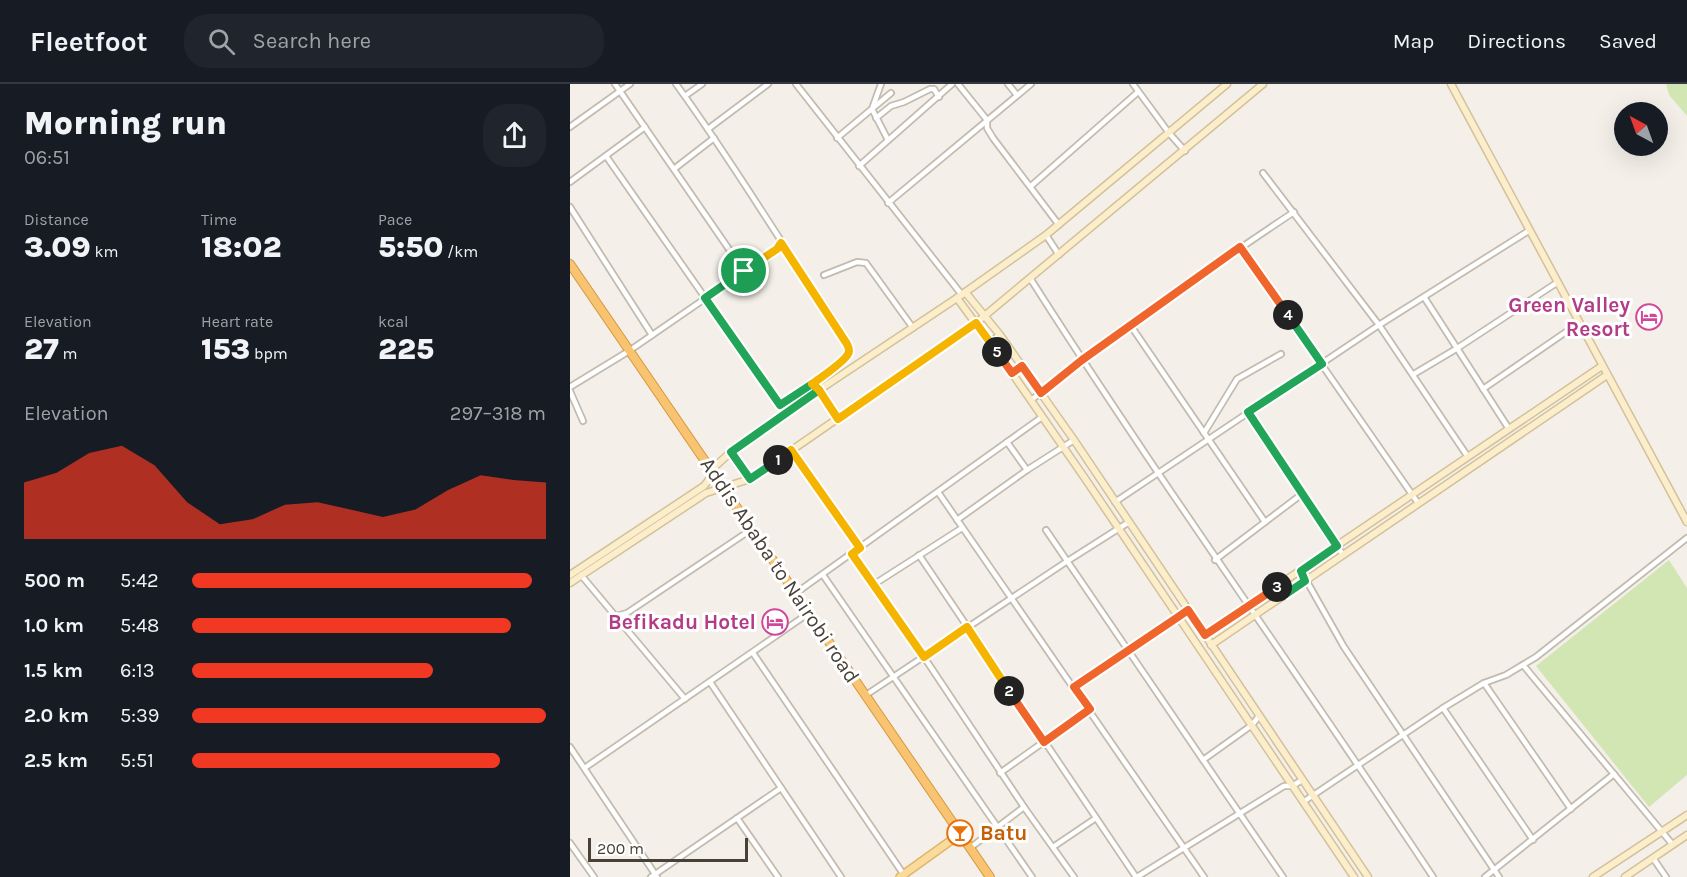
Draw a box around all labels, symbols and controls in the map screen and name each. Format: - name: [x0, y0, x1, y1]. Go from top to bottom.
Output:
- search box: [184, 14, 604, 68]
- text: Fleetfoot: [30, 25, 148, 58]
- icon: search: [205, 25, 238, 58]
- text: Search here: [253, 28, 371, 54]
- text: Map: [1393, 29, 1434, 53]
- text: Directions: [1467, 29, 1566, 53]
- text: Saved: [1599, 29, 1657, 53]
- north arrow: [1614, 102, 1668, 156]
- map controls: [1614, 102, 1668, 156]
- text: Morning run: [24, 104, 227, 142]
- button: share: [483, 104, 546, 167]
- text: 06:51: [24, 146, 70, 169]
- text: Distance: [24, 210, 89, 229]
- text: Time: [201, 210, 237, 229]
- text: Pace: [378, 210, 412, 229]
- text: 3.09: [24, 229, 91, 265]
- text: 18:02: [201, 229, 281, 265]
- text: 5:50: [378, 229, 444, 265]
- text: km: [91, 242, 119, 261]
- text: /km: [444, 242, 478, 261]
- pin: [718, 245, 769, 296]
- icon: arrive: [727, 254, 760, 287]
- place label: Green Valley Resort: [1508, 293, 1630, 341]
- pin: 4: [1273, 300, 1303, 330]
- hotel icon: Green Valley Resort: [1634, 302, 1664, 332]
- text: 4: [1283, 305, 1293, 324]
- text: Elevation: [24, 312, 92, 331]
- text: Heart rate: [201, 312, 273, 331]
- text: kcal: [378, 312, 409, 331]
- text: 27: [24, 331, 59, 367]
- text: 153: [201, 331, 250, 367]
- text: 225: [378, 331, 434, 367]
- pin: 5: [982, 337, 1012, 367]
- text: 5: [992, 342, 1002, 361]
- text: m: [59, 344, 78, 363]
- text: bpm: [250, 344, 288, 363]
- text: Elevation: [24, 402, 109, 425]
- text: 297–318 m: [450, 402, 546, 425]
- pin: 1: [763, 445, 793, 475]
- text: 1: [775, 450, 781, 469]
- street label: Addis Ababa to Nairobi road: [695, 453, 865, 687]
- text: 500 m: [24, 569, 85, 592]
- text: 5:42: [120, 569, 159, 592]
- pin: 3: [1262, 572, 1292, 602]
- text: 3: [1272, 577, 1282, 596]
- hotel icon: Befikadu Hotel: [760, 607, 790, 637]
- place label: Befikadu Hotel: [608, 610, 756, 634]
- text: 1.0 km: [24, 614, 84, 637]
- text: 5:48: [120, 614, 159, 637]
- text: 1.5 km: [24, 659, 83, 682]
- text: 6:13: [120, 659, 154, 682]
- pin: 2: [994, 676, 1024, 706]
- text: 2: [1004, 681, 1014, 700]
- text: 2.0 km: [24, 704, 89, 727]
- text: 5:39: [120, 704, 159, 727]
- text: 2.5 km: [24, 749, 88, 772]
- text: 5:51: [120, 749, 154, 772]
- bar icon: Batu: [945, 818, 975, 848]
- place label: Batu: [980, 821, 1027, 845]
- scale bar: [588, 835, 748, 862]
- text: 200 m: [597, 839, 644, 858]

